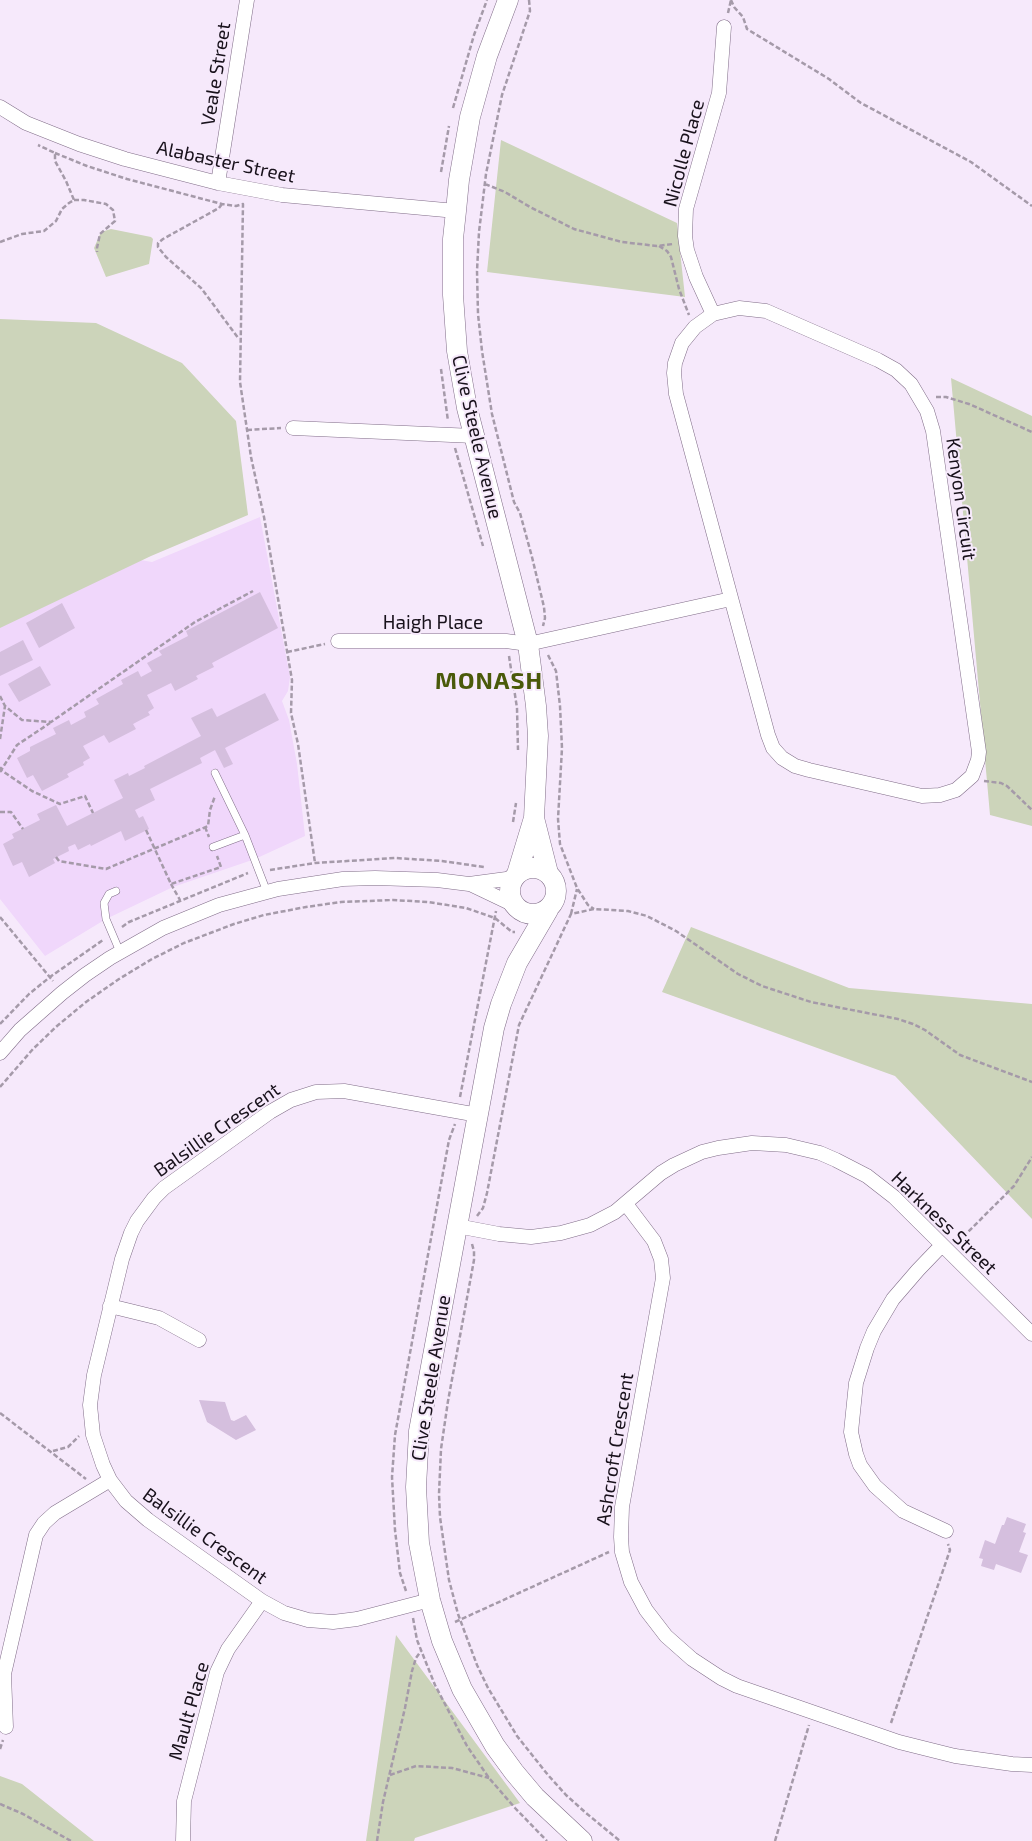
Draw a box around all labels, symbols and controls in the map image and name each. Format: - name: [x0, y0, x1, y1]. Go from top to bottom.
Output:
- street label: Veale Street: [197, 21, 235, 127]
- street label: Nicolle Place: [659, 97, 709, 209]
- street label: Alabaster Street: [155, 136, 297, 188]
- street label: Clive Steele Avenue: [447, 353, 507, 521]
- street label: Kenyon Circuit: [941, 436, 981, 562]
- street label: Haigh Place: [383, 612, 483, 634]
- district label: MONASH: [434, 667, 544, 695]
- street label: Balsillie Crescent: [150, 1078, 284, 1182]
- street label: Harkness Street: [886, 1167, 1002, 1279]
- street label: Clive Steele Avenue: [407, 1293, 455, 1463]
- street label: Ashcroft Crescent: [592, 1371, 638, 1527]
- street label: Balsillie Crescent: [138, 1483, 272, 1589]
- street label: Mault Place: [164, 1659, 214, 1763]

